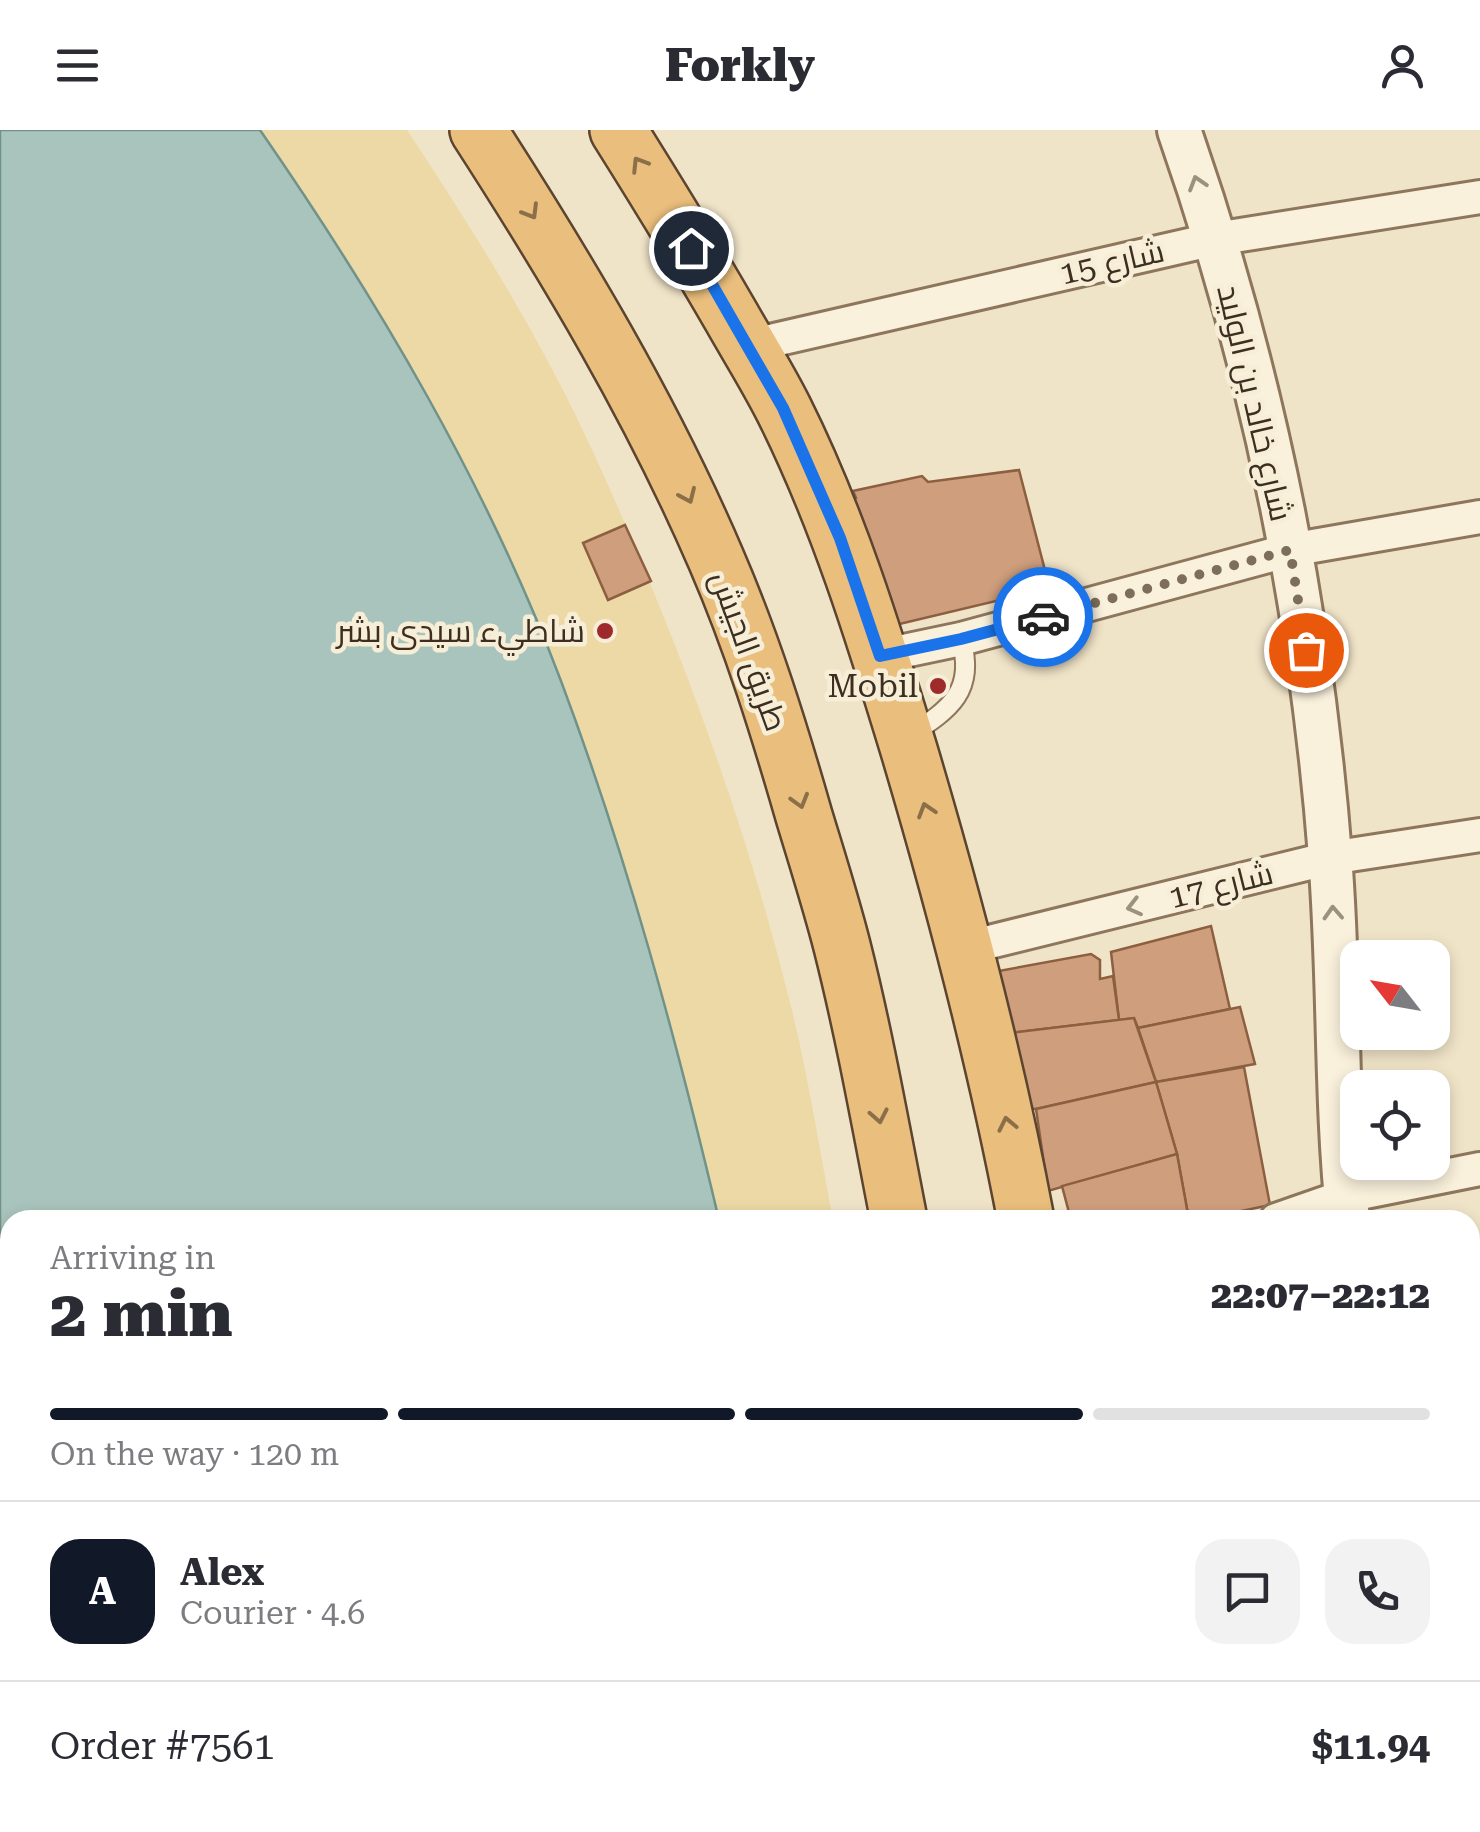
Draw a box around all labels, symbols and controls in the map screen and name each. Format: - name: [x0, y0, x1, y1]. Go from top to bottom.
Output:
- icon: menu: [50, 38, 105, 93]
- icon: person: [1375, 38, 1430, 93]
- text: Forkly: [665, 39, 815, 92]
- one-way arrow: [633, 157, 652, 175]
- one-way arrow: [1188, 175, 1209, 192]
- one-way arrow: [518, 201, 537, 219]
- pin: [649, 206, 734, 291]
- icon: home: [664, 221, 719, 276]
- street label: شارع 15: [1056, 232, 1169, 295]
- street label: شارع خالد بن الوليد: [1206, 281, 1301, 526]
- one-way arrow: [676, 486, 696, 504]
- street label: طريق الجيش: [702, 566, 795, 736]
- courier: [993, 567, 1093, 667]
- icon: car: [1016, 590, 1071, 645]
- pin: [1264, 608, 1349, 693]
- place label: شاطيء سيدى بشر: [335, 612, 585, 656]
- marker: شاطيء سيدى بشر: [594, 620, 616, 642]
- icon: bag: [1279, 623, 1334, 678]
- place label: Mobil: [827, 667, 918, 705]
- marker: Mobil: [927, 675, 949, 697]
- one-way arrow: [788, 792, 809, 809]
- one-way arrow: [917, 802, 938, 819]
- street label: شارع 17: [1165, 854, 1278, 919]
- one-way arrow: [1126, 895, 1143, 916]
- one-way arrow: [1323, 904, 1344, 920]
- north arrow: [1340, 940, 1450, 1050]
- map controls: [1340, 940, 1450, 1180]
- button: locate: [1340, 1070, 1450, 1180]
- one-way arrow: [868, 1108, 889, 1124]
- one-way arrow: [998, 1116, 1019, 1133]
- text: Arriving in: [50, 1239, 215, 1277]
- text: 22:07–22:12: [1211, 1273, 1430, 1317]
- text: 2 min: [50, 1276, 233, 1352]
- text: On the way · 120 m: [50, 1435, 339, 1473]
- button: chat: [1195, 1539, 1300, 1644]
- button: phone: [1325, 1539, 1430, 1644]
- text: Alex: [180, 1550, 264, 1594]
- text: A: [89, 1569, 116, 1613]
- text: Courier · 4.6: [180, 1594, 365, 1632]
- text: Order #7561: [50, 1724, 275, 1768]
- text: $11.94: [1312, 1724, 1430, 1768]

